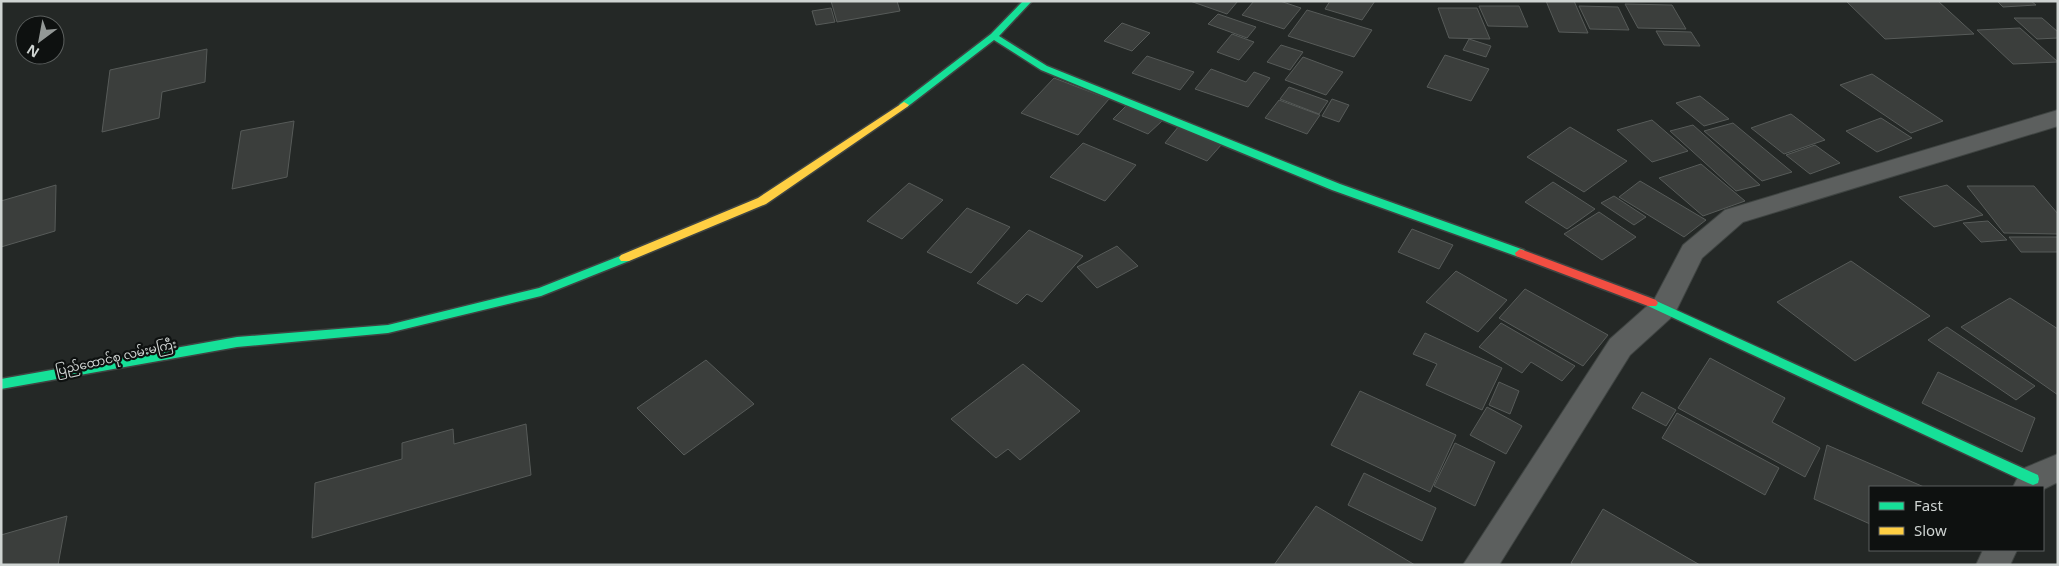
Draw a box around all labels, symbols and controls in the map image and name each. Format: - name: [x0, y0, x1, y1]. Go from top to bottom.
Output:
- north arrow: [15, 15, 65, 65]
- text: N: [23, 40, 43, 63]
- street label: ပြည်ထောင်စု လမ်းမကြီး: [54, 335, 179, 381]
- legend: [1869, 486, 2044, 551]
- text: Fast: [1914, 495, 1943, 515]
- text: Slow: [1914, 520, 1947, 540]

